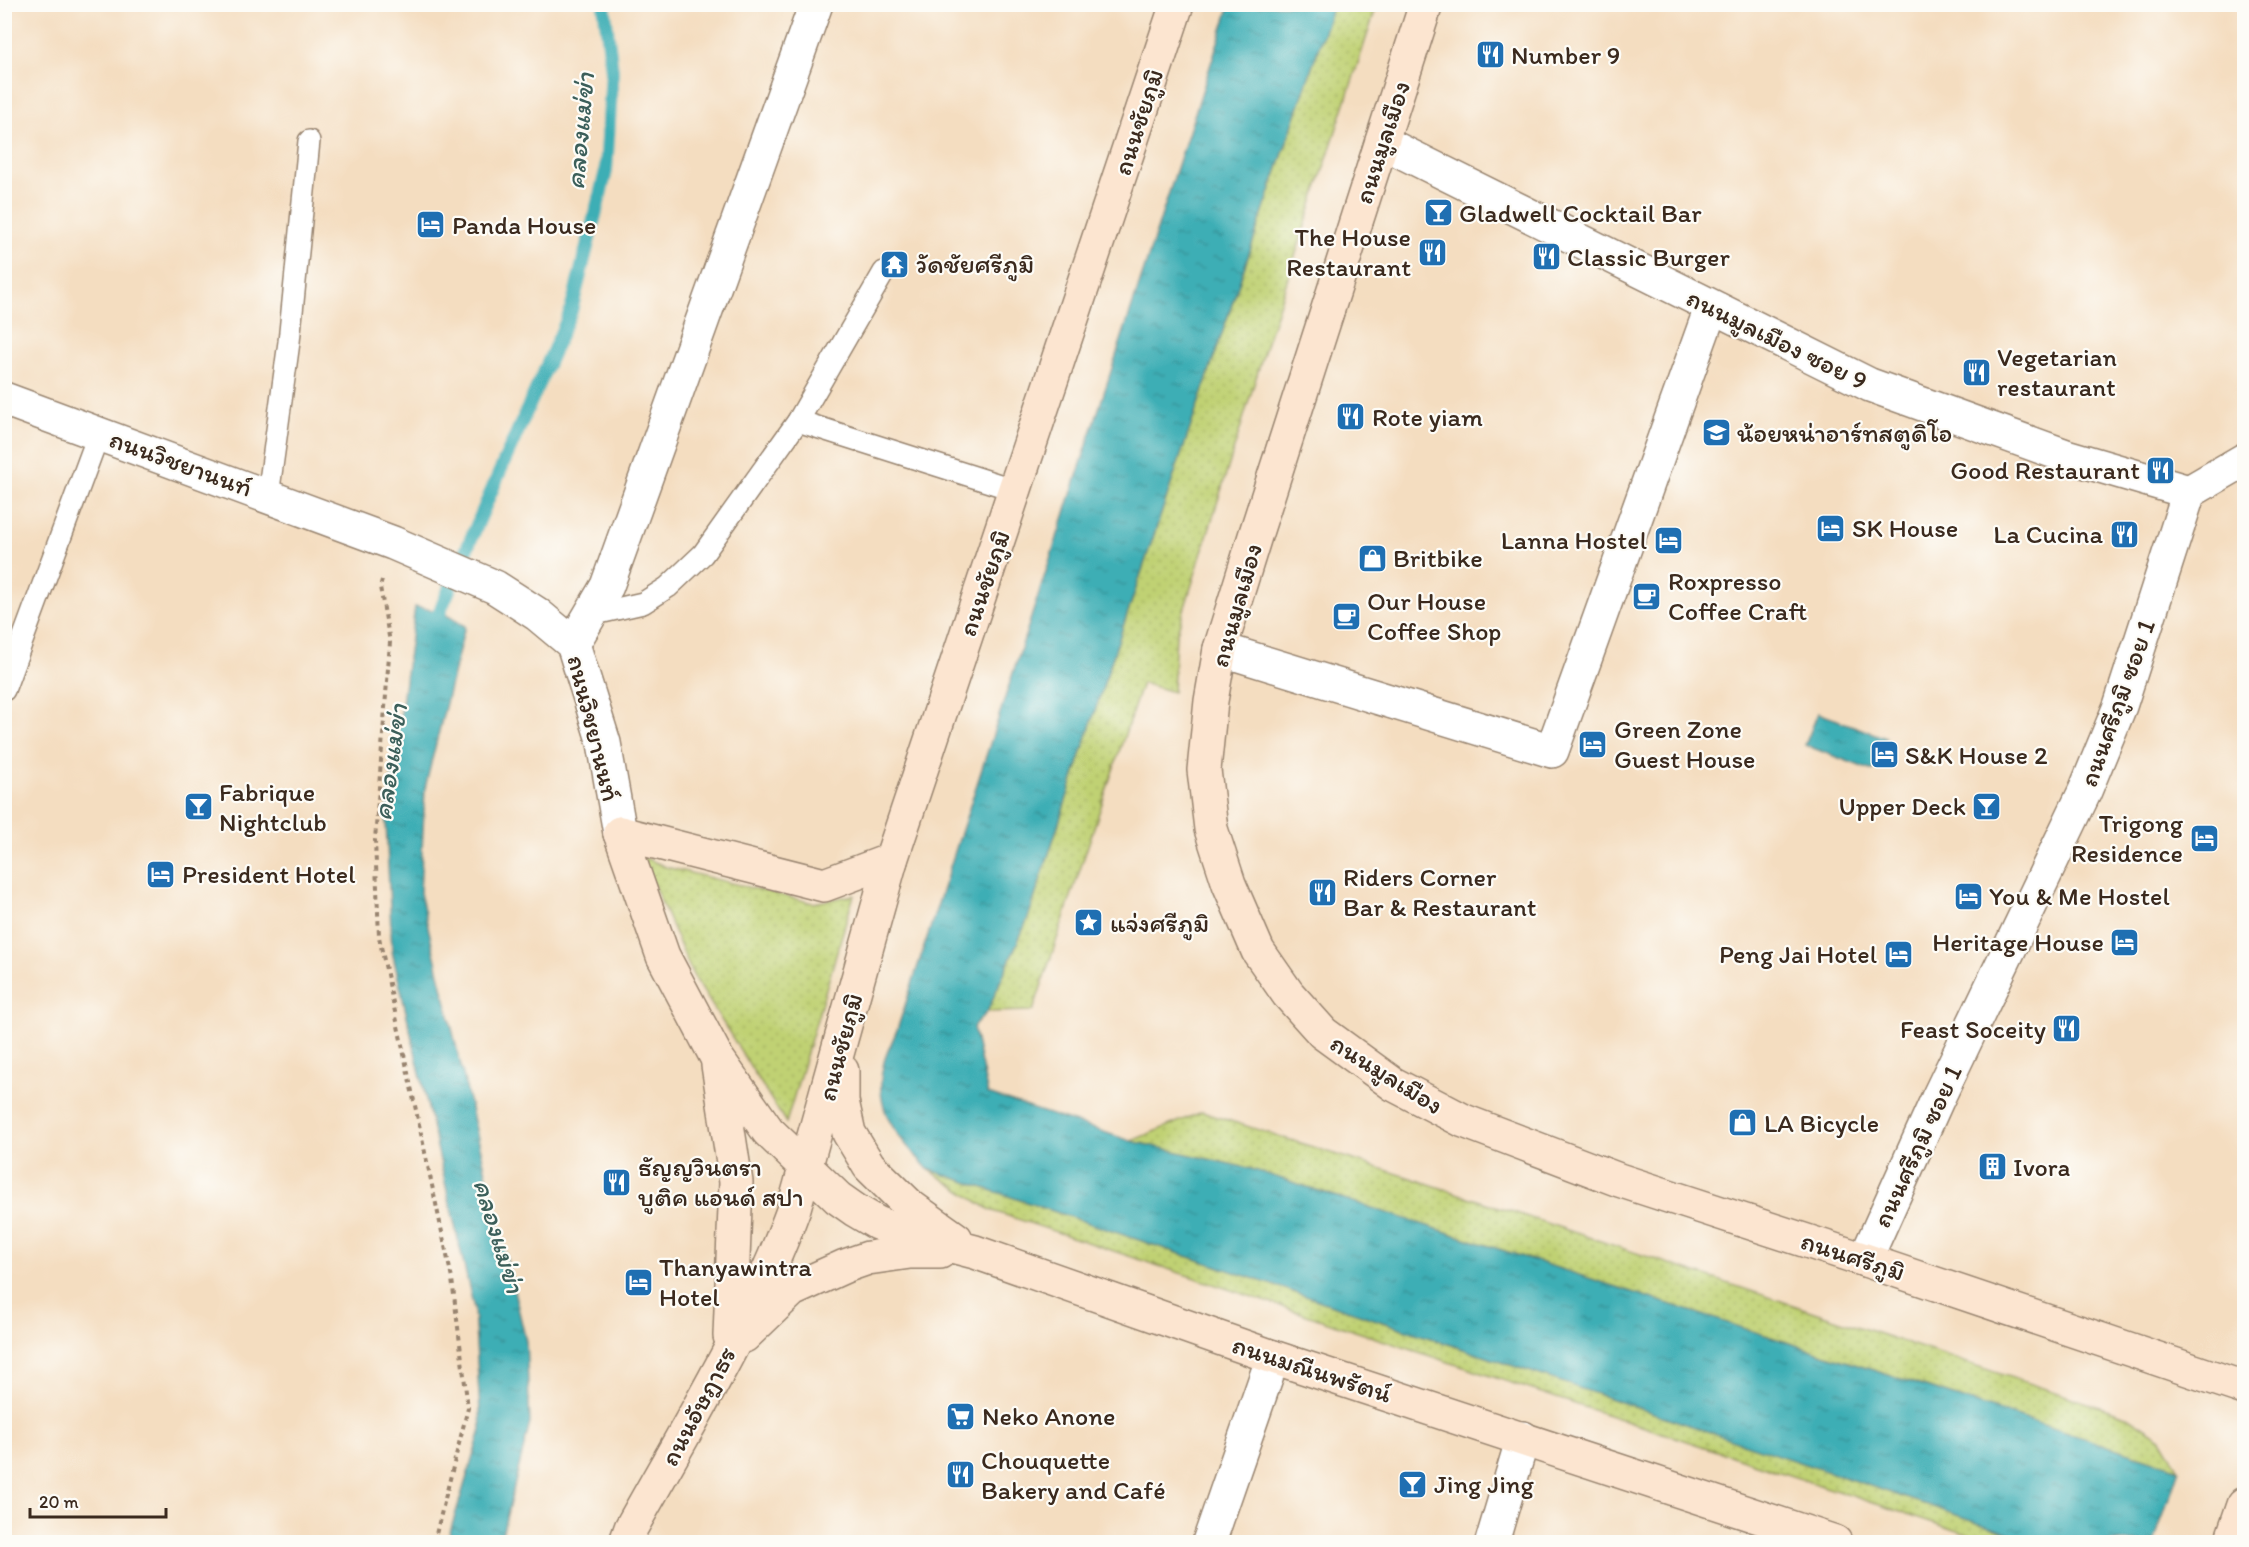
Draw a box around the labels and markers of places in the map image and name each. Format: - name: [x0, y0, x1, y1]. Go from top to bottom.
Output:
- restaurant icon: Number 9: [1474, 39, 1506, 71]
- place label: Number 9: [1511, 39, 1620, 71]
- bar icon: Gladwell Cocktail Bar: [1422, 197, 1454, 229]
- place label: Gladwell Cocktail Bar: [1459, 197, 1702, 229]
- hotel icon: Panda House: [415, 209, 447, 241]
- place label: Panda House: [452, 209, 596, 241]
- place label: The House Restaurant: [1286, 221, 1411, 283]
- restaurant icon: The House Restaurant: [1416, 236, 1448, 268]
- restaurant icon: Classic Burger: [1530, 241, 1562, 273]
- place label: Classic Burger: [1567, 241, 1730, 273]
- temple icon: วัดชัยศรีภูมิ: [879, 248, 911, 280]
- place label: วัดชัยศรีภูมิ: [916, 248, 1034, 282]
- place label: Vegetarian restaurant: [1997, 341, 2117, 403]
- restaurant icon: Vegetarian restaurant: [1960, 356, 1992, 388]
- restaurant icon: Rote yiam: [1335, 401, 1367, 433]
- place label: Rote yiam: [1372, 401, 1483, 433]
- school or university icon: น้อยหน่าอาร์ทสตูดิโอ: [1700, 417, 1732, 449]
- place label: น้อยหน่าอาร์ทสตูดิโอ: [1737, 417, 1952, 451]
- place label: Good Restaurant: [1950, 454, 2140, 486]
- restaurant icon: Good Restaurant: [2145, 454, 2177, 486]
- hotel icon: SK House: [1815, 512, 1847, 544]
- place label: SK House: [1852, 512, 1958, 544]
- place label: La Cucina: [1993, 518, 2103, 550]
- restaurant icon: La Cucina: [2108, 518, 2140, 550]
- place label: Lanna Hostel: [1501, 524, 1647, 556]
- hotel icon: Lanna Hostel: [1652, 524, 1684, 556]
- shop icon: Britbike: [1356, 542, 1388, 574]
- place label: Britbike: [1393, 542, 1483, 574]
- place label: Roxpresso Coffee Craft: [1668, 565, 1807, 627]
- cafe icon: Roxpresso Coffee Craft: [1631, 580, 1663, 612]
- place label: Our House Coffee Shop: [1367, 585, 1501, 647]
- cafe icon: Our House Coffee Shop: [1330, 600, 1362, 632]
- place label: Green Zone Guest House: [1614, 713, 1755, 775]
- hotel icon: Green Zone Guest House: [1577, 728, 1609, 760]
- hotel icon: S&K House 2: [1868, 739, 1900, 771]
- place label: S&K House 2: [1905, 739, 2048, 771]
- place label: Fabrique Nightclub: [219, 776, 327, 838]
- place label: Upper Deck: [1839, 790, 1966, 822]
- bar icon: Upper Deck: [1971, 790, 2003, 822]
- bar icon: Fabrique Nightclub: [182, 791, 214, 823]
- place label: Trigong Residence: [2071, 807, 2184, 869]
- hotel icon: Trigong Residence: [2188, 822, 2220, 854]
- hotel icon: President Hotel: [145, 858, 177, 890]
- place label: President Hotel: [182, 858, 356, 890]
- place label: Riders Corner Bar & Restaurant: [1343, 861, 1537, 923]
- restaurant icon: Riders Corner Bar & Restaurant: [1306, 876, 1338, 908]
- hotel icon: You & Me Hostel: [1952, 880, 1984, 912]
- place label: You & Me Hostel: [1989, 880, 2170, 912]
- place icon: แจ่งศรีภูมิ: [1073, 907, 1105, 939]
- place label: แจ่งศรีภูมิ: [1110, 907, 1209, 941]
- place label: Heritage House: [1932, 926, 2104, 958]
- hotel icon: Heritage House: [2109, 926, 2141, 958]
- place label: Peng Jai Hotel: [1719, 938, 1877, 970]
- hotel icon: Peng Jai Hotel: [1882, 938, 1914, 970]
- place label: Feast Soceity: [1900, 1013, 2046, 1045]
- restaurant icon: Feast Soceity: [2051, 1013, 2083, 1045]
- shop icon: LA Bicycle: [1727, 1107, 1759, 1139]
- place label: LA Bicycle: [1764, 1107, 1879, 1139]
- place label: ธัญญวินตรา บูติค แอนด์ สปา: [638, 1151, 804, 1215]
- building icon: Ivora: [1976, 1151, 2008, 1183]
- place label: Ivora: [2013, 1151, 2071, 1183]
- restaurant icon: ธัญญวินตรา บูติค แอนด์ สปา: [601, 1166, 633, 1198]
- place label: Thanyawintra Hotel: [659, 1251, 812, 1313]
- hotel icon: Thanyawintra Hotel: [622, 1266, 654, 1298]
- supermarket icon: Neko Anone: [945, 1400, 977, 1432]
- place label: Neko Anone: [982, 1400, 1115, 1432]
- place label: Chouquette Bakery and Café: [981, 1444, 1166, 1506]
- restaurant icon: Chouquette Bakery and Café: [944, 1459, 976, 1491]
- bar icon: Jing Jing: [1397, 1468, 1429, 1500]
- place label: Jing Jing: [1434, 1468, 1535, 1500]

